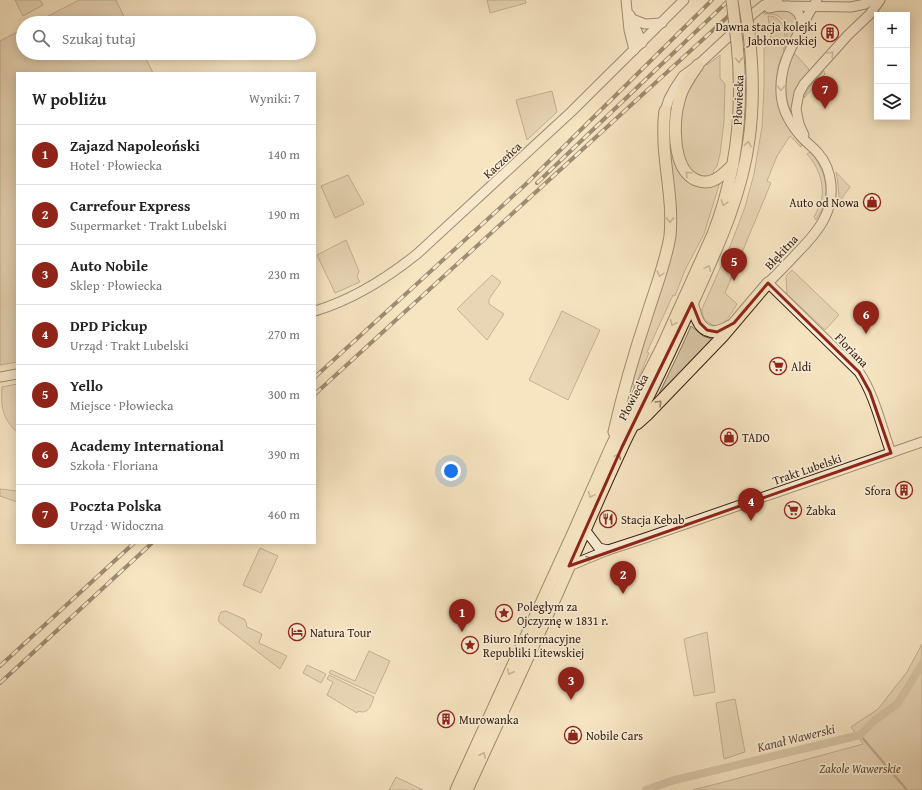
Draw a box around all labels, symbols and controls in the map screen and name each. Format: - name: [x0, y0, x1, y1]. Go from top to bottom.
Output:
- map controls: [874, 12, 910, 120]
- button: +: [874, 12, 910, 48]
- search box: [16, 16, 316, 60]
- place label: Dawna stacja kolejki Jabłonowskiej: [715, 18, 818, 49]
- building icon: Dawna stacja kolejki Jabłonowskiej: [820, 23, 840, 43]
- icon: search: [30, 27, 52, 49]
- text: Szukaj tutaj: [62, 28, 136, 49]
- button: −: [874, 48, 910, 84]
- one-way arrow: [826, 51, 834, 59]
- one-way arrow: [734, 57, 743, 63]
- street label: Płowiecka: [729, 74, 747, 125]
- pin: 7: [812, 76, 838, 109]
- button: layers: [874, 84, 910, 120]
- one-way arrow: [777, 85, 785, 91]
- text: W pobliżu: [32, 86, 107, 111]
- text: Wyniki: 7: [249, 89, 300, 108]
- text: Zajazd Napoleoński: [70, 135, 200, 156]
- street label: Kaczeńca: [479, 138, 525, 182]
- one-way arrow: [743, 141, 752, 147]
- text: 1: [42, 145, 48, 164]
- text: 140 m: [268, 145, 300, 164]
- text: Hotel · Płowiecka: [70, 156, 162, 175]
- one-way arrow: [686, 171, 693, 179]
- shop icon: Auto od Nowa: [862, 192, 882, 212]
- place label: Auto od Nowa: [789, 194, 859, 211]
- text: Carrefour Express: [70, 195, 191, 216]
- one-way arrow: [720, 199, 729, 206]
- text: 2: [42, 205, 48, 224]
- text: 190 m: [268, 205, 300, 224]
- text: Supermarket · Trakt Lubelski: [70, 216, 227, 235]
- one-way arrow: [666, 217, 674, 223]
- street label: Błękitna: [760, 231, 802, 273]
- pin: 5: [721, 248, 747, 281]
- text: Auto Nobile: [70, 255, 148, 276]
- one-way arrow: [704, 264, 712, 271]
- text: 3: [42, 265, 48, 284]
- text: 230 m: [268, 265, 300, 284]
- one-way arrow: [656, 270, 665, 277]
- text: Sklep · Płowiecka: [70, 276, 162, 295]
- pin: 6: [853, 301, 879, 334]
- text: DPD Pickup: [70, 315, 147, 336]
- one-way arrow: [670, 318, 678, 326]
- text: 4: [42, 325, 48, 344]
- text: 270 m: [268, 325, 300, 344]
- street label: Floriana: [831, 329, 873, 371]
- text: Urząd · Trakt Lubelski: [70, 336, 189, 355]
- supermarket icon: Aldi: [768, 356, 788, 376]
- place label: Aldi: [791, 358, 812, 375]
- street label: Płowiecka: [614, 371, 652, 423]
- text: Yello: [70, 375, 103, 396]
- text: 5: [42, 385, 48, 404]
- text: 300 m: [268, 385, 300, 404]
- text: Miejsce · Płowiecka: [70, 396, 173, 415]
- one-way arrow: [654, 400, 661, 408]
- shop icon: TADO: [719, 427, 739, 447]
- place label: TADO: [742, 429, 770, 446]
- text: Academy International: [70, 435, 224, 456]
- text: 6: [42, 445, 48, 464]
- text: 390 m: [268, 445, 300, 464]
- street label: Trakt Lubelski: [770, 449, 844, 489]
- one-way arrow: [613, 453, 621, 461]
- text: Szkoła · Floriana: [70, 456, 158, 475]
- your location: [441, 461, 461, 481]
- building icon: Sfora: [894, 480, 914, 500]
- place label: Sfora: [865, 482, 891, 499]
- pin: 4: [738, 488, 764, 521]
- one-way arrow: [587, 491, 595, 498]
- text: Poczta Polska: [70, 495, 161, 516]
- supermarket icon: Żabka: [783, 500, 803, 520]
- place label: Żabka: [806, 502, 836, 519]
- text: 7: [42, 505, 48, 524]
- text: 460 m: [268, 505, 300, 524]
- restaurant icon: Stacja Kebab: [598, 509, 618, 529]
- place label: Stacja Kebab: [621, 511, 684, 528]
- text: Urząd · Widoczna: [70, 516, 164, 535]
- one-way arrow: [586, 555, 593, 563]
- pin: 2: [610, 561, 636, 594]
- place label: Poległym za Ojczyznę w 1831 r.: [517, 598, 608, 629]
- pin: 1: [449, 599, 475, 632]
- place icon: Poległym za Ojczyznę w 1831 r.: [494, 603, 514, 623]
- hotel icon: Natura Tour: [287, 622, 307, 642]
- place label: Natura Tour: [310, 624, 371, 641]
- place label: Biuro Informacyjne Republiki Litewskiej: [483, 630, 584, 661]
- place icon: Biuro Informacyjne Republiki Litewskiej: [460, 635, 480, 655]
- pin: 3: [558, 667, 584, 700]
- one-way arrow: [507, 668, 515, 675]
- building icon: Murowanka: [436, 709, 456, 729]
- place label: Murowanka: [459, 711, 519, 728]
- water label: Kanał Wawerski: [754, 719, 838, 757]
- shop icon: Nobile Cars: [563, 725, 583, 745]
- place label: Nobile Cars: [586, 727, 643, 744]
- one-way arrow: [478, 751, 486, 759]
- park label: Zakole Wawerskie: [819, 760, 901, 777]

